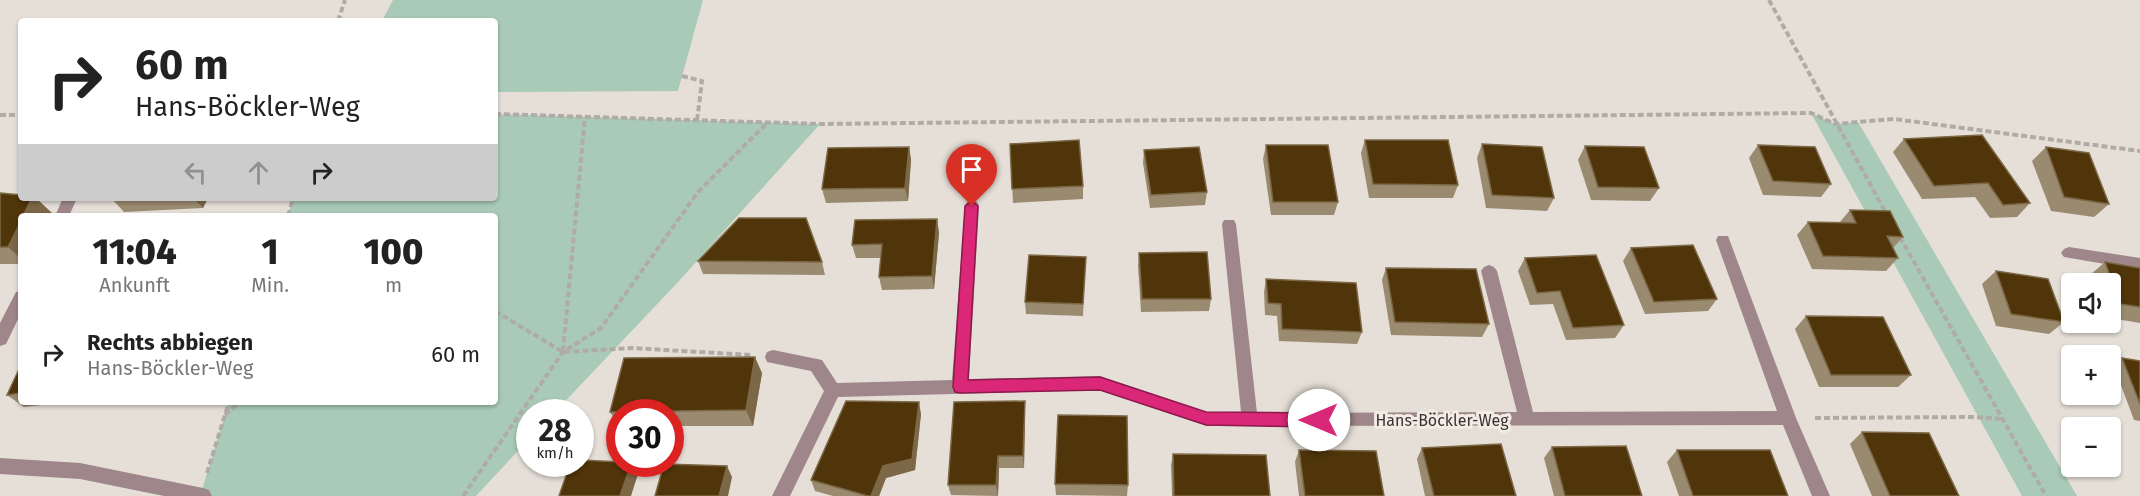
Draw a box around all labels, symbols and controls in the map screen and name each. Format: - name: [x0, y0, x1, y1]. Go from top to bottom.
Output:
- text: 60 m: [135, 40, 229, 90]
- icon: right: [36, 42, 114, 120]
- text: Hans-Böckler-Weg: [135, 91, 360, 123]
- pin: [946, 144, 997, 206]
- icon: arrive: [955, 153, 988, 186]
- icon: left: [179, 156, 212, 189]
- icon: ahead: [242, 156, 275, 189]
- icon: right: [305, 156, 338, 189]
- text: 11:04: [93, 230, 177, 274]
- text: 1: [262, 230, 279, 274]
- text: 100: [364, 230, 423, 274]
- text: Ankunft: [99, 273, 170, 297]
- text: Min.: [251, 273, 289, 297]
- text: m: [385, 273, 402, 297]
- map controls: [2061, 273, 2121, 477]
- button: sound: [2061, 273, 2121, 333]
- text: Rechts abbiegen: [87, 329, 253, 356]
- icon: right: [36, 338, 69, 371]
- text: 60 m: [431, 341, 480, 368]
- button: +: [2061, 345, 2121, 405]
- text: Hans-Böckler-Weg: [87, 356, 253, 380]
- position arrow: [1287, 388, 1351, 452]
- speed limit sign: 30: [606, 399, 684, 477]
- street label: Hans-Böckler-Weg: [1375, 411, 1509, 430]
- text: 28: [539, 413, 571, 449]
- button: −: [2061, 417, 2121, 477]
- text: km/h: [536, 444, 574, 462]

